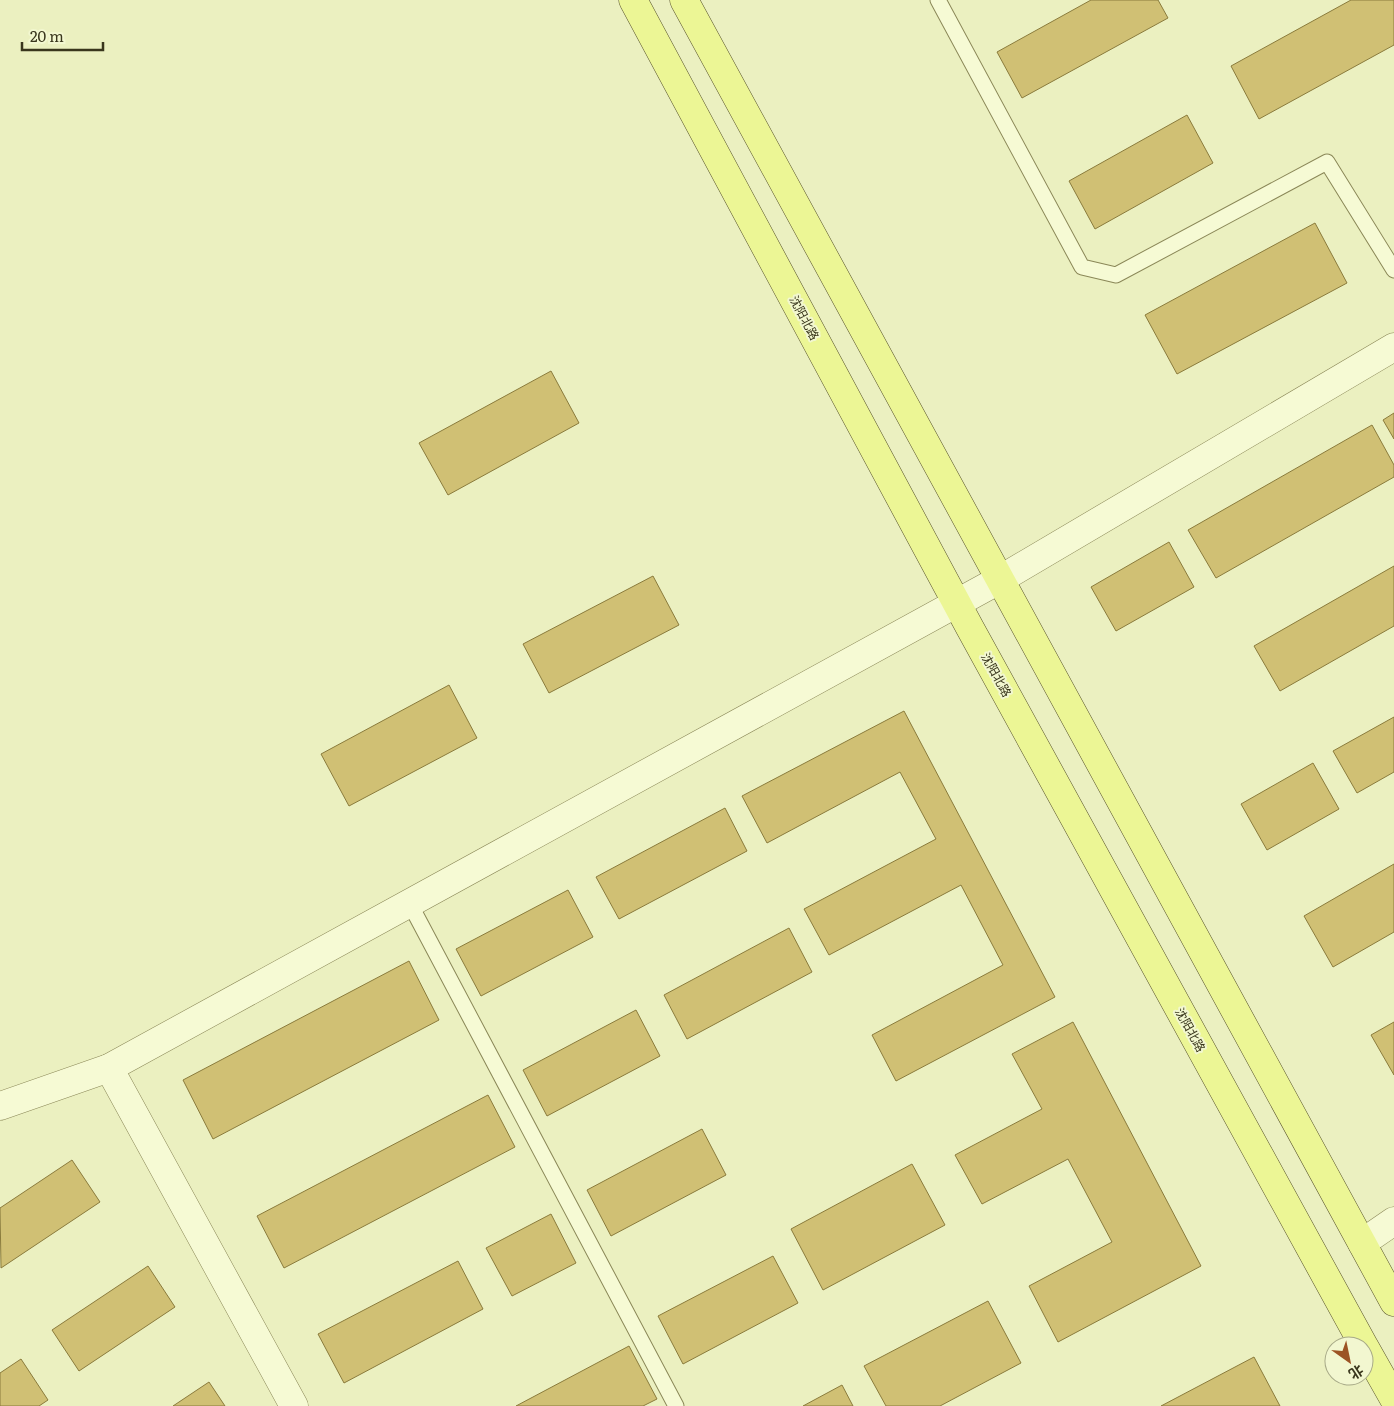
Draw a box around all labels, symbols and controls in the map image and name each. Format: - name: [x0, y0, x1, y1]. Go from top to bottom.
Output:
- scale bar: [22, 20, 104, 52]
- text: 20 m: [30, 24, 64, 47]
- street label: 沈阳北路: [786, 292, 824, 343]
- street label: 沈阳北路: [977, 649, 1016, 700]
- street label: 沈阳北路: [1171, 1004, 1210, 1055]
- north arrow: [1324, 1336, 1374, 1386]
- text: 北: [1345, 1361, 1368, 1385]

